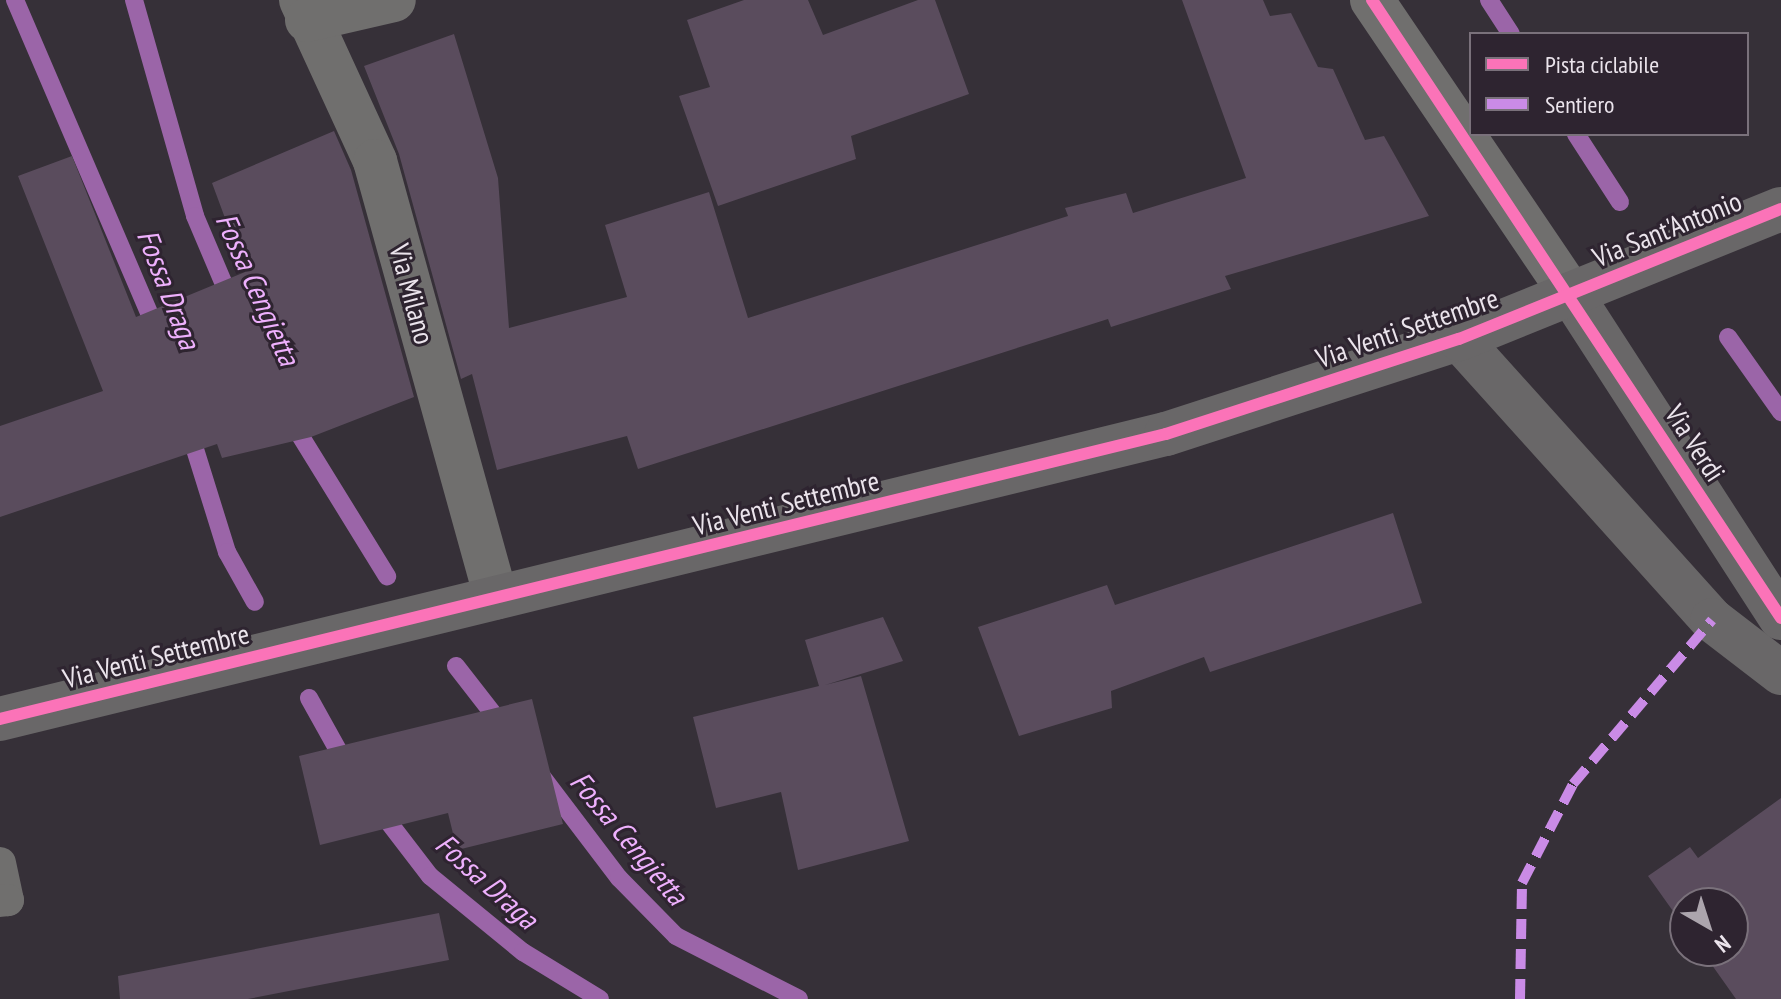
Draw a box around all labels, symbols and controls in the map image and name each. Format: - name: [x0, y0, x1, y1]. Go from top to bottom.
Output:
- legend: [1469, 32, 1749, 136]
- text: Pista ciclabile: [1545, 49, 1659, 80]
- text: Sentiero: [1545, 89, 1614, 120]
- street label: Via Sant'Antonio: [1588, 184, 1746, 274]
- water label: Fossa Cengietta: [208, 207, 308, 371]
- water label: Fossa Draga: [130, 224, 208, 354]
- street label: Via Milano: [383, 240, 441, 348]
- street label: Via Venti Settembre: [1311, 281, 1503, 375]
- street label: Via Verdi: [1658, 398, 1732, 488]
- street label: Via Venti Settembre: [689, 464, 883, 542]
- street label: Via Venti Settembre: [59, 617, 253, 695]
- water label: Fossa Cengietta: [563, 764, 695, 912]
- water label: Fossa Draga: [429, 826, 545, 936]
- north arrow: [1669, 887, 1749, 967]
- text: N: [1709, 929, 1736, 959]

